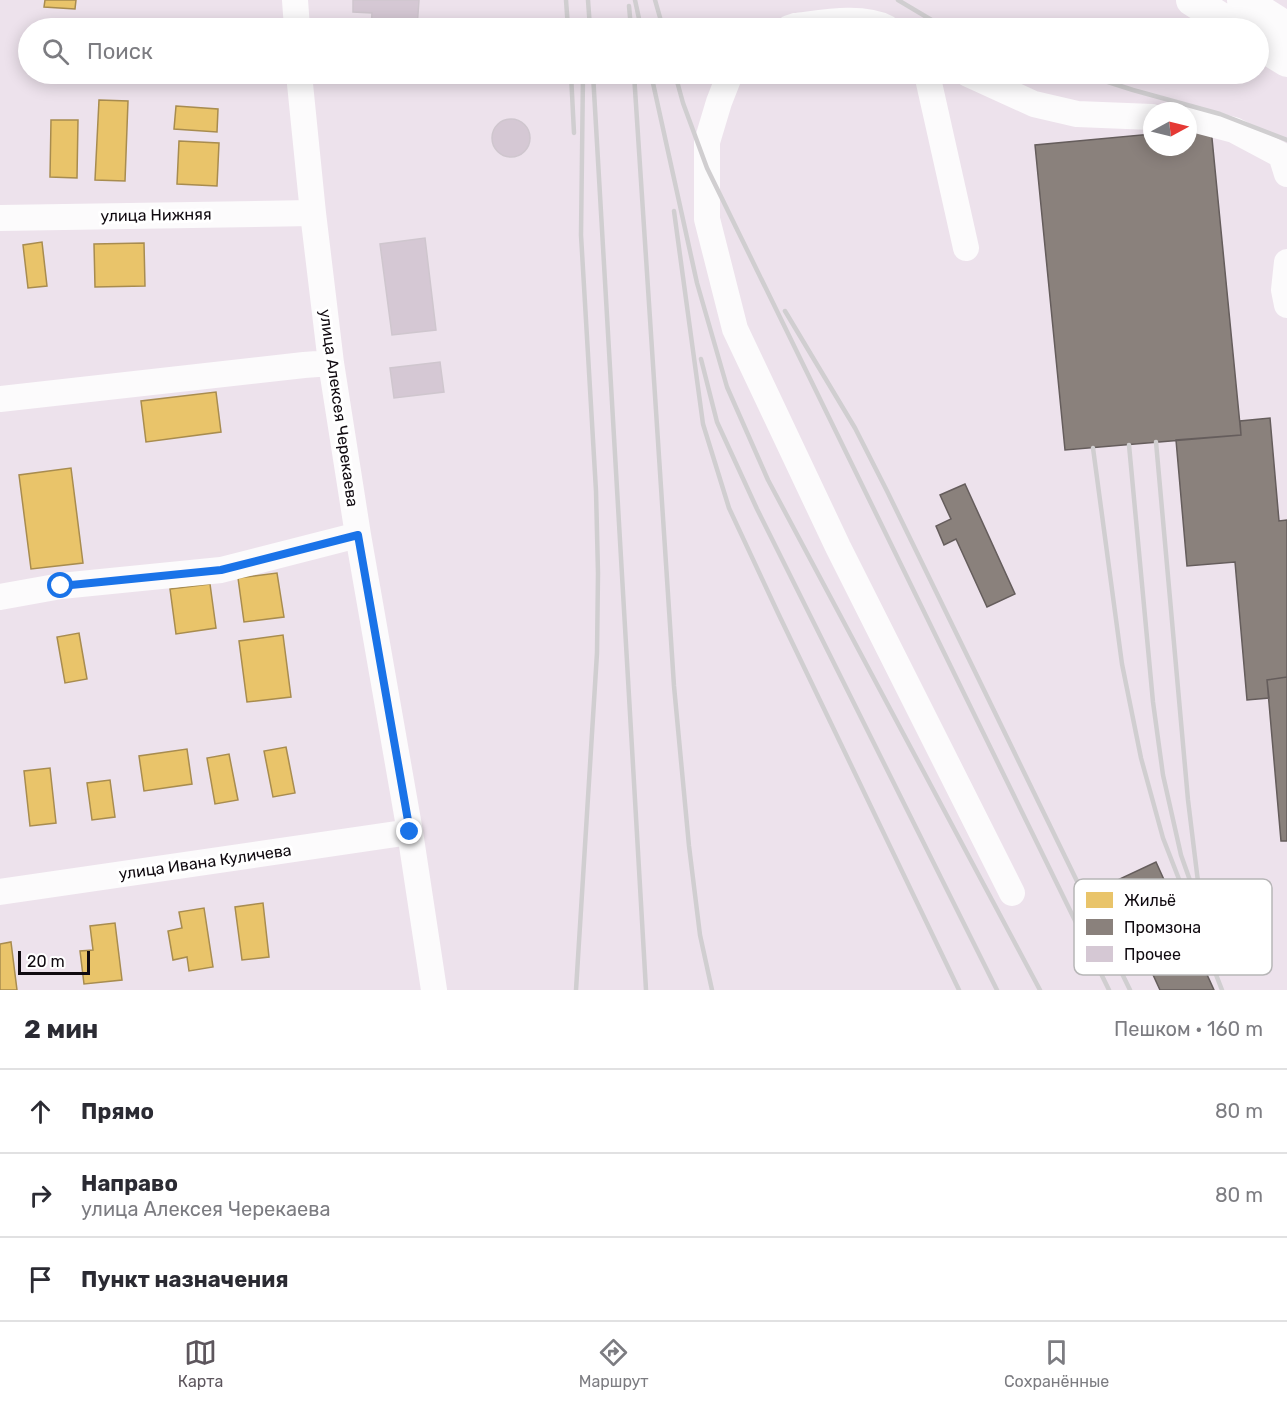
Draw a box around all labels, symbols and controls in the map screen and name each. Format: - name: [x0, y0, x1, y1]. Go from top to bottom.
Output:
- search box: [18, 18, 1269, 84]
- icon: search: [39, 35, 72, 68]
- text: Поиск: [87, 38, 153, 65]
- north arrow: [1143, 102, 1197, 156]
- street label: улица Нижняя: [100, 205, 212, 225]
- street label: улица Алексея Черекаева: [316, 308, 362, 508]
- route start: [47, 572, 73, 598]
- route end: [396, 818, 422, 844]
- street label: улица Ивана Куличева: [117, 840, 293, 884]
- legend: [1074, 879, 1272, 975]
- text: Жильё: [1124, 891, 1176, 910]
- text: Промзона: [1124, 918, 1201, 937]
- text: Прочее: [1124, 945, 1181, 964]
- scale bar: [18, 948, 90, 976]
- text: 20 m: [27, 952, 65, 971]
- text: 2 мин: [24, 1014, 98, 1045]
- text: Пешком · 160 m: [1114, 1017, 1263, 1041]
- icon: ahead: [24, 1095, 57, 1128]
- text: Прямо: [81, 1098, 154, 1125]
- text: 80 m: [1215, 1099, 1263, 1123]
- text: Направо: [81, 1170, 178, 1197]
- icon: right: [24, 1179, 57, 1212]
- text: 80 m: [1215, 1183, 1263, 1207]
- text: улица Алексея Черекаева: [81, 1197, 331, 1221]
- icon: arrive: [24, 1263, 57, 1296]
- text: Пункт назначения: [81, 1266, 289, 1293]
- tab: Карта: [178, 1336, 223, 1391]
- tab: Маршрут: [579, 1336, 649, 1391]
- tab: Сохранённые: [1004, 1336, 1109, 1391]

